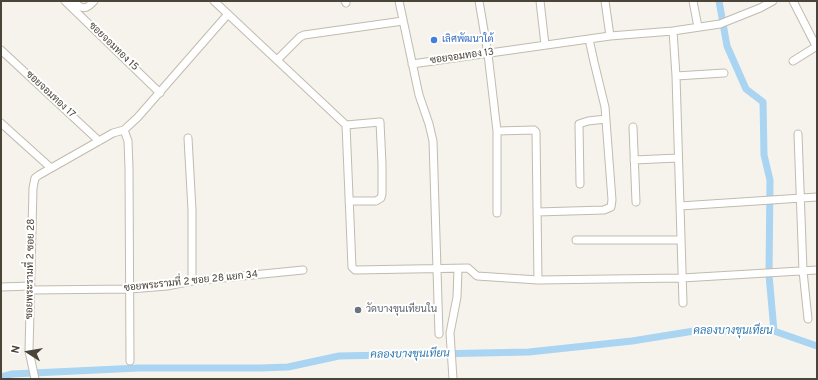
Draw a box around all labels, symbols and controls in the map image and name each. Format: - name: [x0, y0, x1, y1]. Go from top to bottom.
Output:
- street label: ซอยจอมทอง 15: [86, 20, 140, 74]
- place label: เลิศพัฒนาใต้: [442, 34, 493, 46]
- marker: เลิศพัฒนาใต้: [429, 35, 439, 45]
- street label: ซอยจอมทอง 13: [429, 47, 495, 67]
- street label: ซอยจอมทอง 17: [23, 69, 77, 121]
- street label: ซอยพระรามที่ 2 ซอย 28: [24, 219, 38, 319]
- street label: ซอยพระรามที่ 2 ซอย 28 แยก 34: [123, 269, 259, 295]
- place label: วัดบางขุนเทียนใน: [366, 304, 437, 316]
- marker: วัดบางขุนเทียนใน: [353, 305, 363, 315]
- water label: คลองบางขุนเทียน: [693, 325, 773, 339]
- north arrow: [8, 332, 48, 372]
- text: N: [9, 344, 24, 355]
- water label: คลองบางขุนเทียน: [370, 348, 450, 362]

